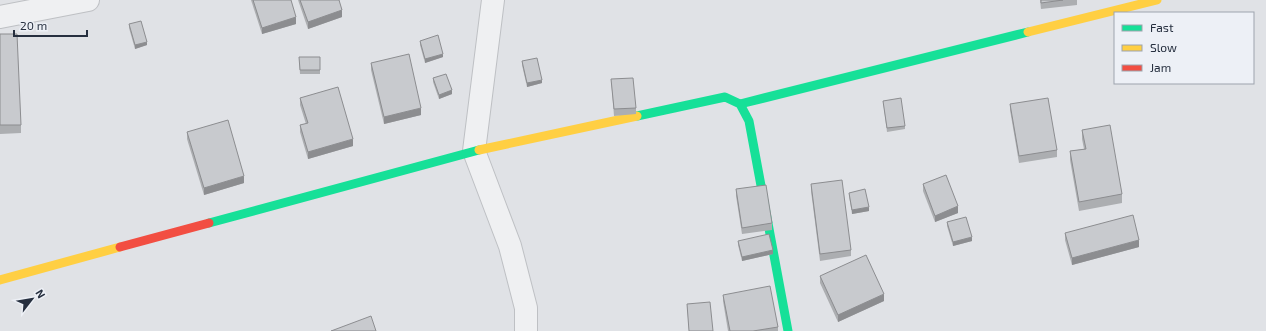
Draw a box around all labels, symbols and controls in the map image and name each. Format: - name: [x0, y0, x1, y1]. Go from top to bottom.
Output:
- scale bar: [14, 12, 87, 38]
- legend: [1114, 12, 1254, 84]
- text: 20 m: [20, 18, 47, 32]
- text: Fast: [1150, 20, 1174, 34]
- text: Slow: [1150, 40, 1177, 54]
- text: Jam: [1150, 60, 1171, 74]
- north arrow: [12, 279, 52, 319]
- text: N: [33, 287, 49, 300]

